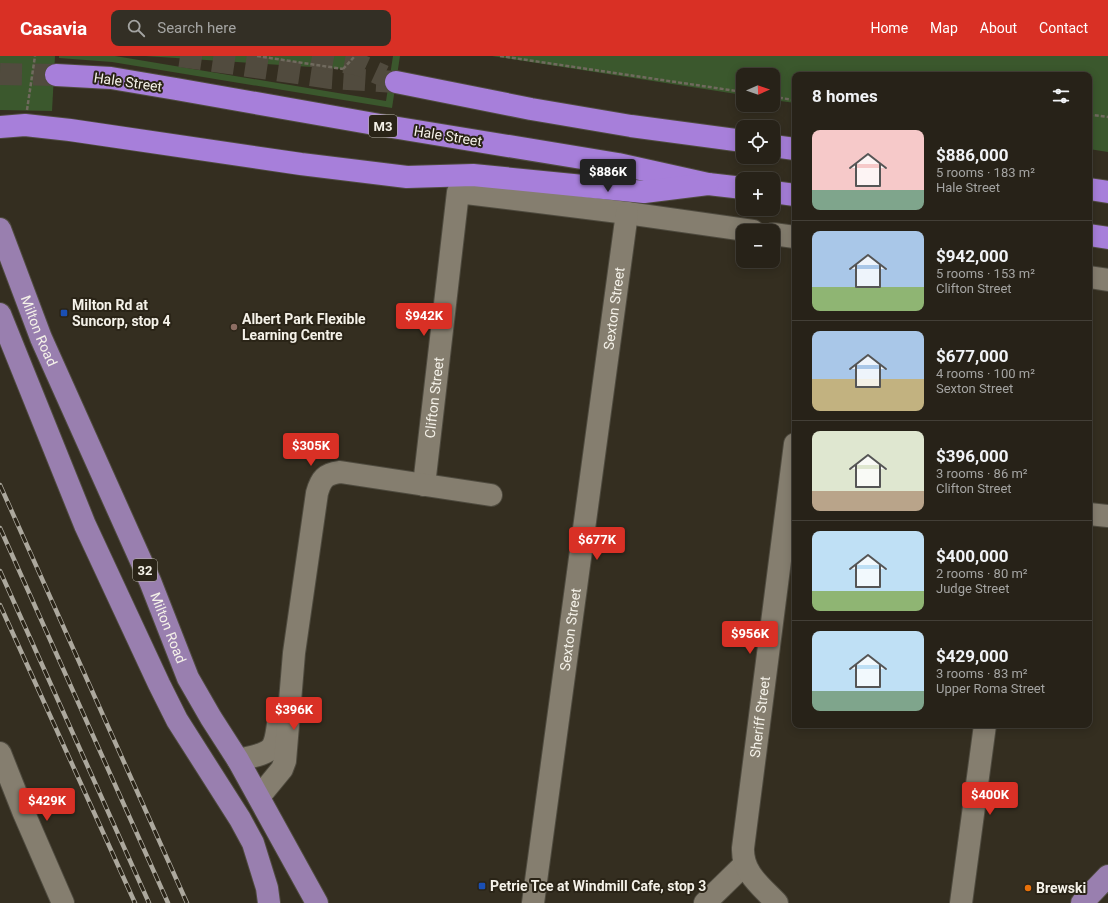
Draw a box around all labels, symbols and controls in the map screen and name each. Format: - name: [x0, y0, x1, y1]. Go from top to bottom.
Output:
- search box: [111, 10, 391, 46]
- text: Casavia: [20, 17, 87, 40]
- icon: search: [125, 17, 147, 39]
- text: Search here: [157, 19, 236, 37]
- text: Home: [870, 20, 908, 36]
- text: Map: [930, 20, 958, 36]
- text: About: [980, 20, 1017, 36]
- text: Contact: [1039, 20, 1088, 36]
- north arrow: [736, 68, 780, 112]
- map controls: [736, 68, 780, 268]
- street label: Hale Street: [93, 69, 164, 95]
- icon: filters: [1050, 85, 1072, 107]
- text: 8 homes: [812, 86, 878, 106]
- road number: M3: [369, 115, 397, 137]
- button: locate: [736, 120, 780, 164]
- street label: Hale Street: [413, 123, 484, 149]
- text: $886,000: [936, 145, 1008, 165]
- icon: home: [844, 146, 892, 194]
- pin: $886K: [580, 159, 636, 193]
- text: $886K: [589, 164, 627, 179]
- text: 5 rooms · 183 m²: [936, 165, 1035, 180]
- button: +: [736, 172, 780, 216]
- text: Hale Street: [936, 180, 1000, 195]
- button: −: [736, 224, 780, 268]
- text: $942,000: [936, 246, 1008, 266]
- icon: home: [844, 247, 892, 295]
- street label: Sexton Street: [600, 266, 628, 351]
- text: 5 rooms · 153 m²: [936, 266, 1035, 281]
- text: Clifton Street: [936, 281, 1012, 296]
- street label: Milton Road: [18, 293, 61, 369]
- place label: Milton Rd at Suncorp, stop 4: [72, 297, 170, 329]
- pin: $942K: [396, 303, 452, 337]
- marker: Milton Rd at Suncorp, stop 4: [59, 308, 69, 318]
- text: $942K: [405, 308, 443, 323]
- place label: Albert Park Flexible Learning Centre: [242, 311, 366, 343]
- marker: Albert Park Flexible Learning Centre: [229, 322, 239, 332]
- text: $677,000: [936, 346, 1008, 366]
- icon: home: [844, 347, 892, 395]
- street label: Clifton Street: [422, 356, 447, 439]
- text: 4 rooms · 100 m²: [936, 366, 1035, 381]
- text: Sexton Street: [936, 381, 1013, 396]
- pin: $305K: [283, 433, 339, 467]
- text: $305K: [292, 438, 330, 453]
- text: $396,000: [936, 446, 1008, 466]
- icon: home: [844, 447, 892, 495]
- text: 3 rooms · 86 m²: [936, 466, 1028, 481]
- text: Clifton Street: [936, 481, 1012, 496]
- pin: $677K: [569, 527, 625, 561]
- text: $677K: [578, 532, 616, 547]
- text: $400,000: [936, 546, 1008, 566]
- icon: home: [844, 547, 892, 595]
- road number: 32: [133, 559, 157, 581]
- text: 2 rooms · 80 m²: [936, 566, 1028, 581]
- text: Judge Street: [936, 581, 1009, 596]
- street label: Sexton Street: [557, 587, 584, 672]
- street label: Milton Road: [147, 590, 189, 666]
- pin: $956K: [722, 621, 778, 655]
- text: $956K: [731, 626, 769, 641]
- text: $429,000: [936, 646, 1008, 666]
- icon: home: [844, 647, 892, 695]
- text: 3 rooms · 83 m²: [936, 666, 1028, 681]
- street label: Sheriff Street: [747, 675, 773, 759]
- text: Upper Roma Street: [936, 681, 1045, 696]
- pin: $396K: [266, 697, 322, 731]
- text: $396K: [275, 702, 313, 717]
- pin: $400K: [962, 782, 1018, 816]
- text: $400K: [971, 787, 1009, 802]
- pin: $429K: [19, 788, 75, 822]
- text: $429K: [28, 793, 66, 808]
- place label: Petrie Tce at Windmill Cafe, stop 3: [490, 878, 706, 894]
- place label: Brewski: [1036, 880, 1086, 896]
- marker: Petrie Tce at Windmill Cafe, stop 3: [477, 881, 487, 891]
- marker: Brewski: [1023, 883, 1033, 893]

